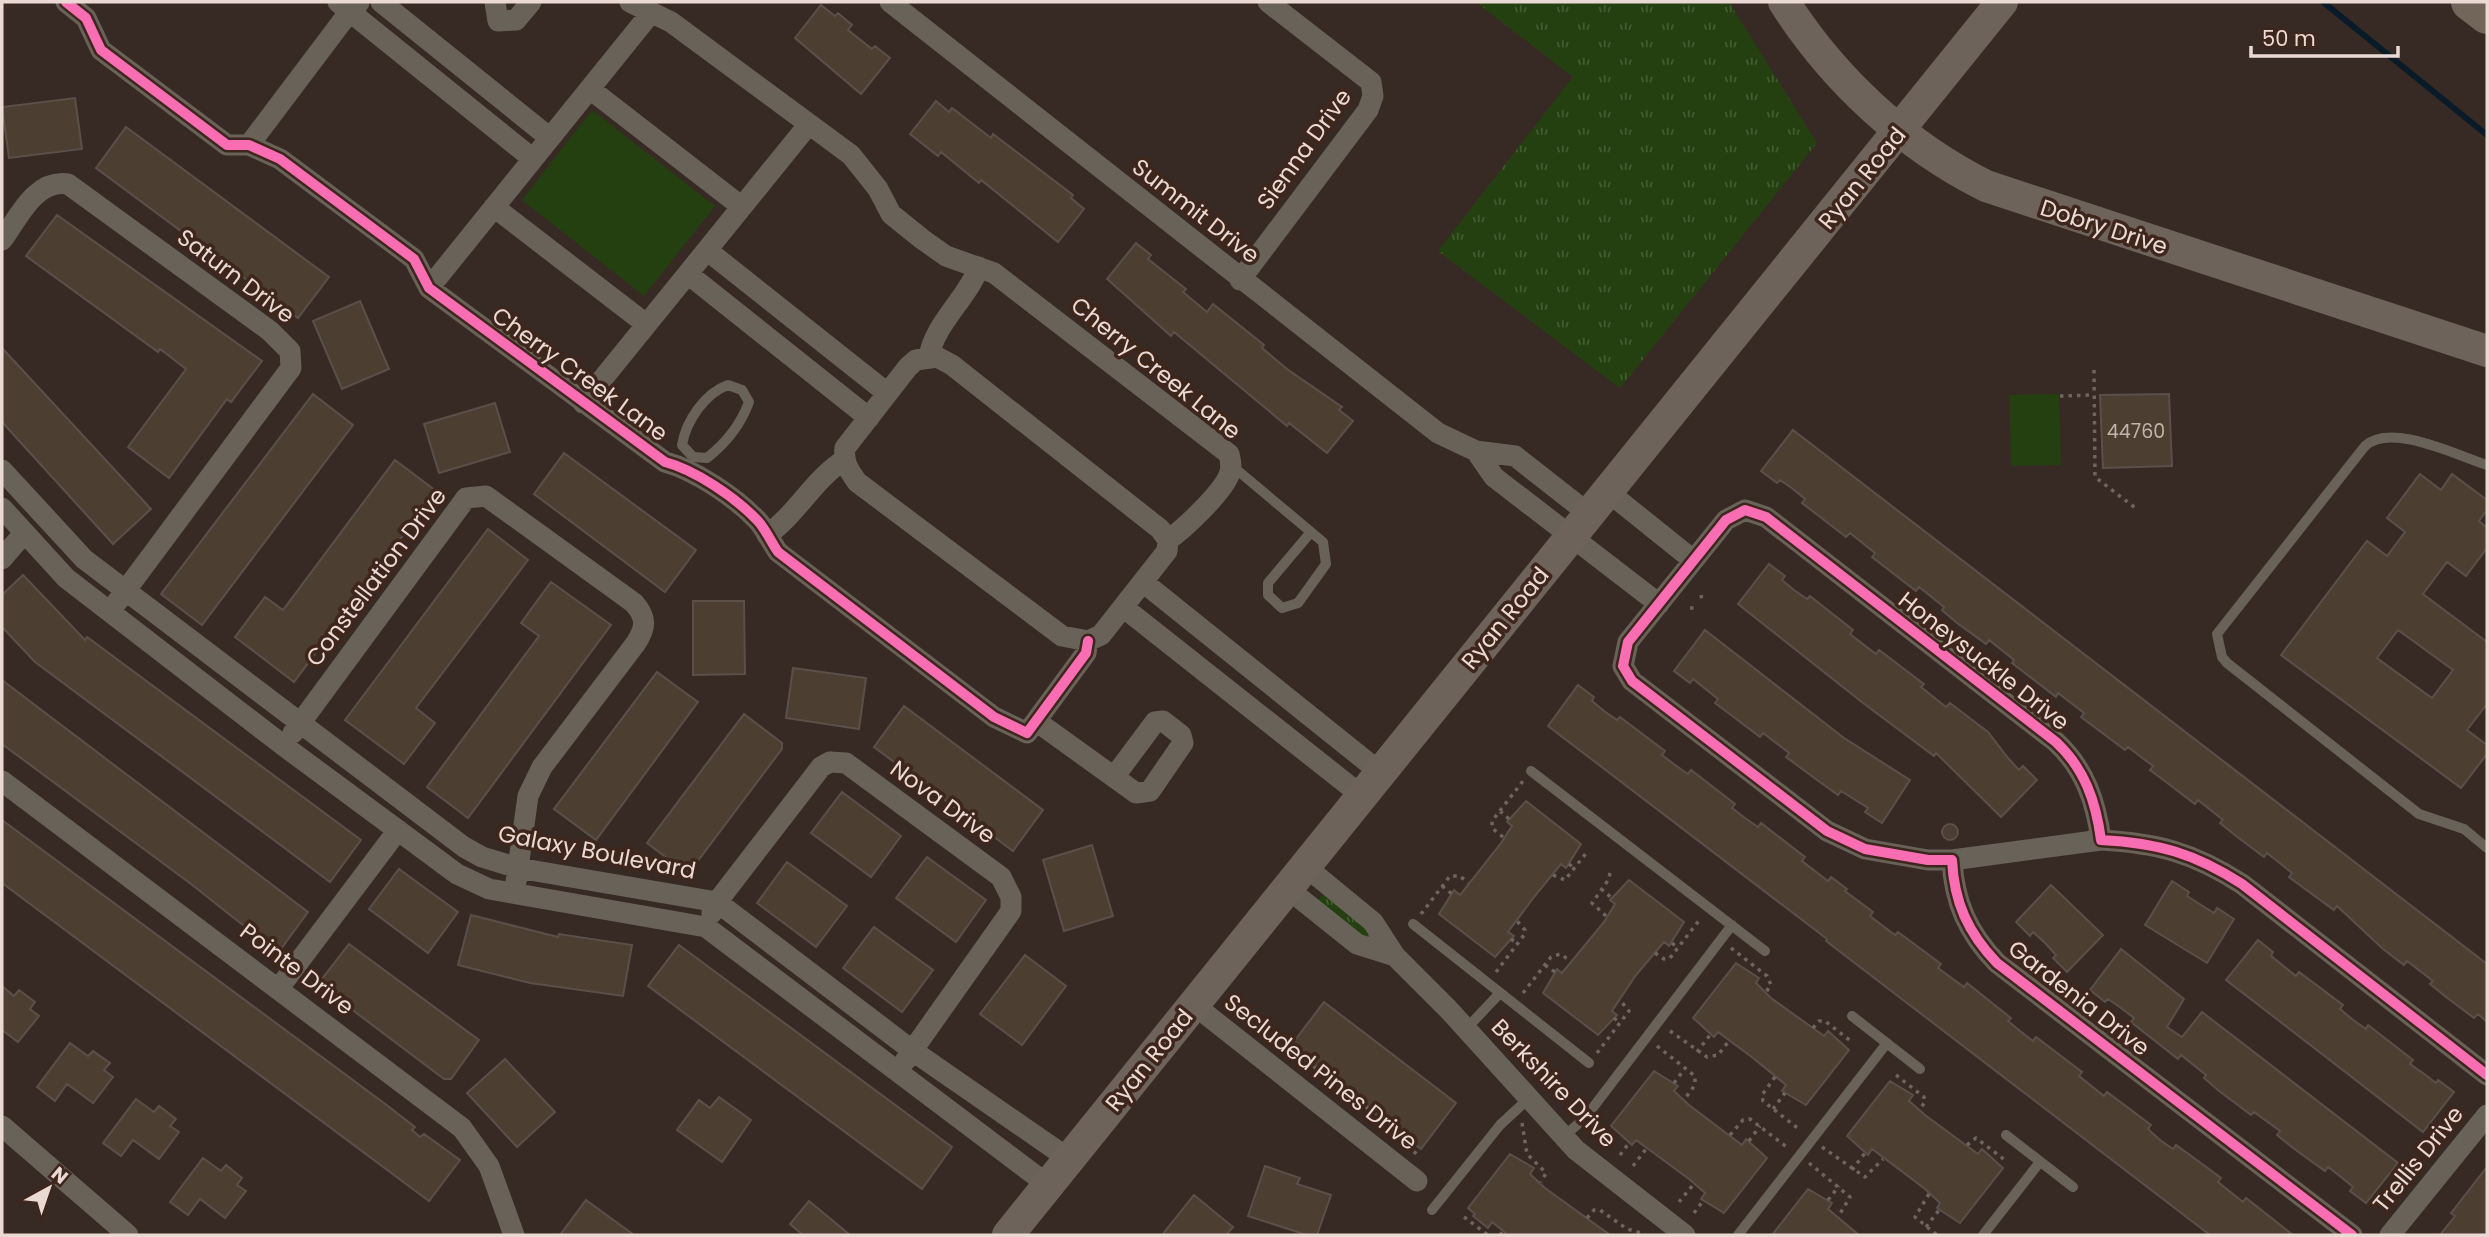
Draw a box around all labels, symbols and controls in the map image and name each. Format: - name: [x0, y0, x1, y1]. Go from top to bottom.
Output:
- scale bar: [2251, 14, 2398, 58]
- text: 50 m: [2262, 24, 2316, 53]
- street label: Sienna Drive: [1249, 82, 1359, 216]
- street label: Ryan Road: [1811, 120, 1913, 236]
- street label: Summit Drive: [1126, 151, 1266, 271]
- street label: Dobry Drive: [2036, 191, 2172, 263]
- street label: Saturn Drive: [171, 221, 301, 331]
- street label: Cherry Creek Lane: [1064, 289, 1248, 447]
- street label: Cherry Creek Lane: [486, 299, 674, 449]
- house number: 44760: [2107, 418, 2165, 445]
- street label: Constellation Drive: [298, 481, 454, 673]
- street label: Ryan Road: [1454, 560, 1556, 676]
- street label: Honeysuckle Drive: [1892, 584, 2076, 738]
- street label: Nova Drive: [884, 753, 1002, 851]
- street label: Galaxy Boulevard: [495, 817, 699, 887]
- street label: Pointe Drive: [234, 916, 360, 1022]
- street label: Gardenia Drive: [2002, 933, 2156, 1063]
- street label: Secluded Pines Drive: [1218, 986, 1424, 1158]
- street label: Ryan Road: [1098, 1002, 1200, 1118]
- street label: Berkshire Drive: [1484, 1012, 1624, 1154]
- street label: Trellis Drive: [2365, 1099, 2471, 1219]
- north arrow: [14, 1153, 84, 1223]
- text: N: [45, 1160, 74, 1190]

